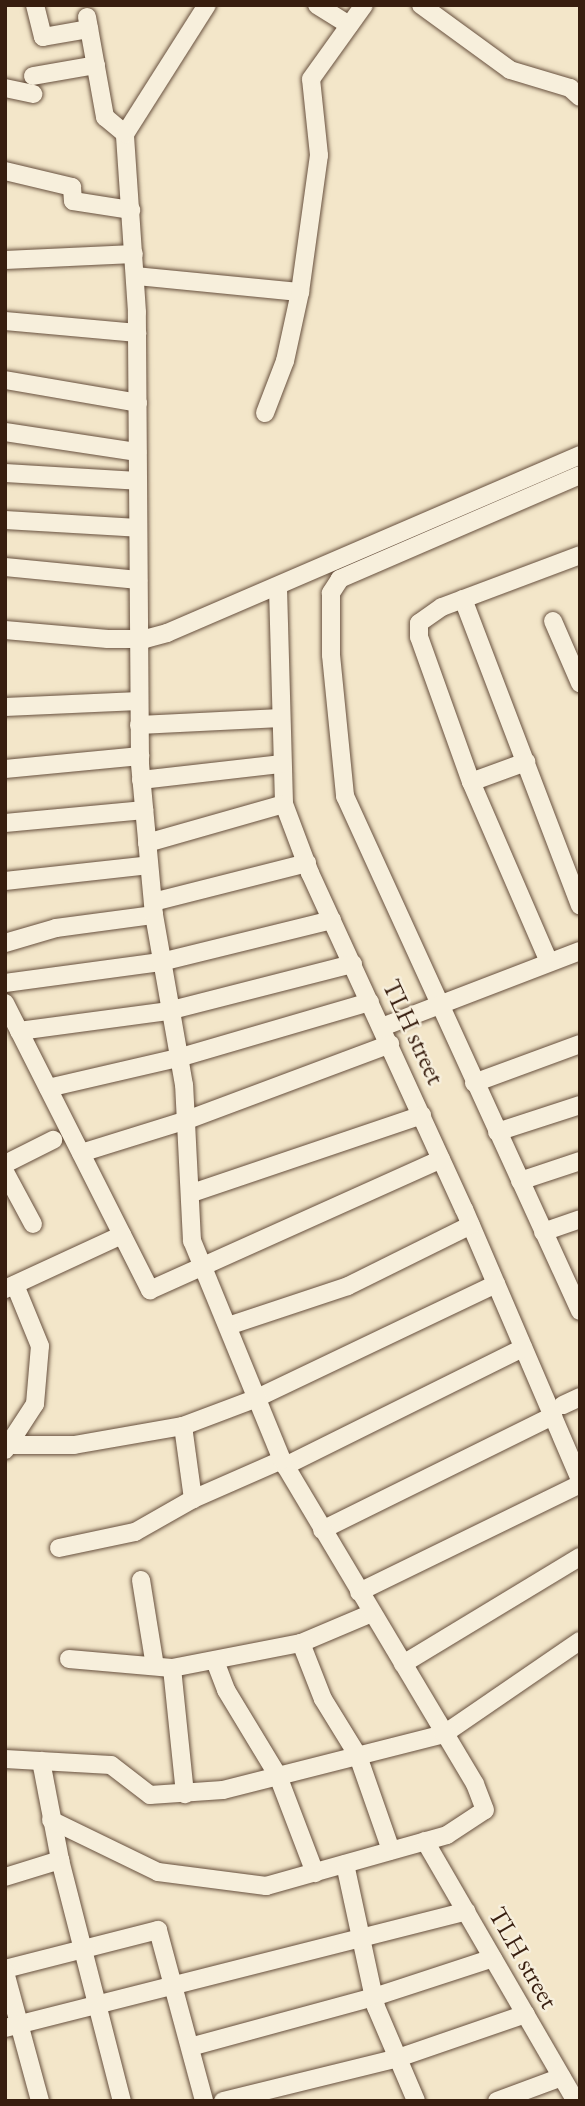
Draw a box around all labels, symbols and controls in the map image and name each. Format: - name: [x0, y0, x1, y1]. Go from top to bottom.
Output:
- street label: TLH street: [375, 975, 451, 1089]
- street label: TLH street: [481, 1902, 565, 2014]

